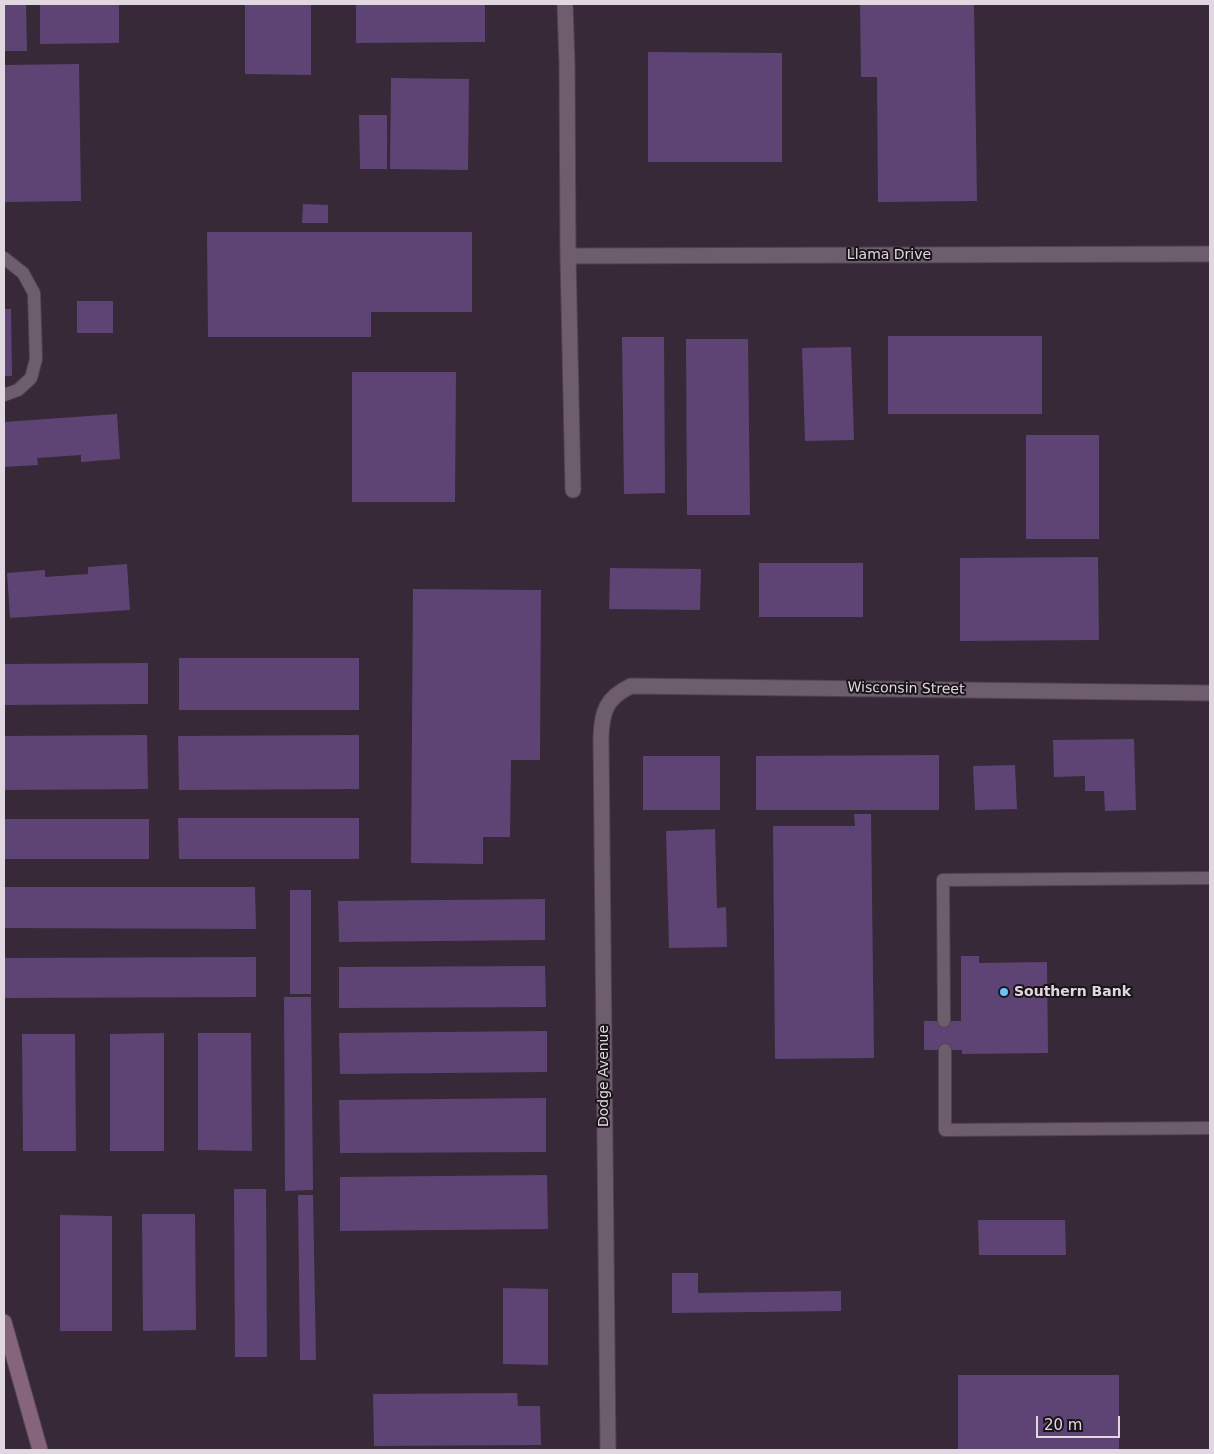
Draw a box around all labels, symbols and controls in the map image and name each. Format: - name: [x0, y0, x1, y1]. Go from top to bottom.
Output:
- street label: Llama Drive: [847, 247, 931, 263]
- street label: Wisconsin Street: [847, 680, 965, 698]
- place label: Southern Bank: [1014, 984, 1131, 1000]
- marker: Southern Bank: [998, 986, 1010, 998]
- street label: Dodge Avenue: [596, 1025, 612, 1127]
- scale bar: [1039, 1406, 1123, 1438]
- text: 20 m: [1044, 1416, 1082, 1434]

